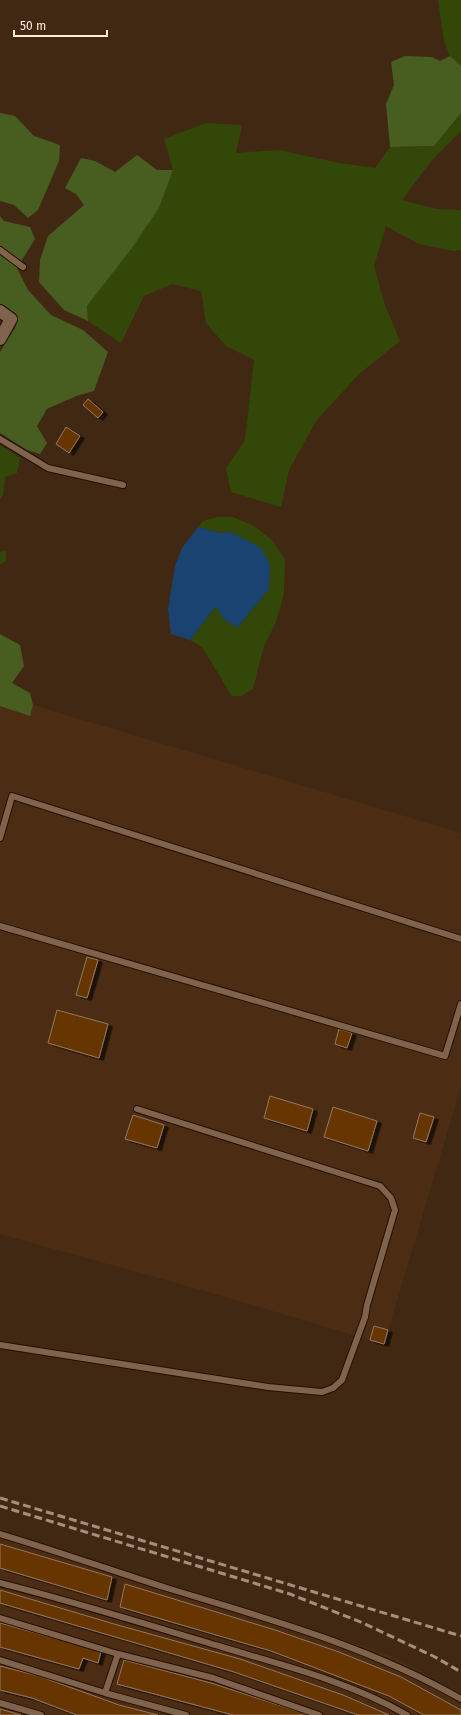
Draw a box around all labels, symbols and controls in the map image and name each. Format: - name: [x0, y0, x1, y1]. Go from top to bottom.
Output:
- scale bar: [14, 12, 107, 38]
- text: 50 m: [20, 19, 46, 33]

